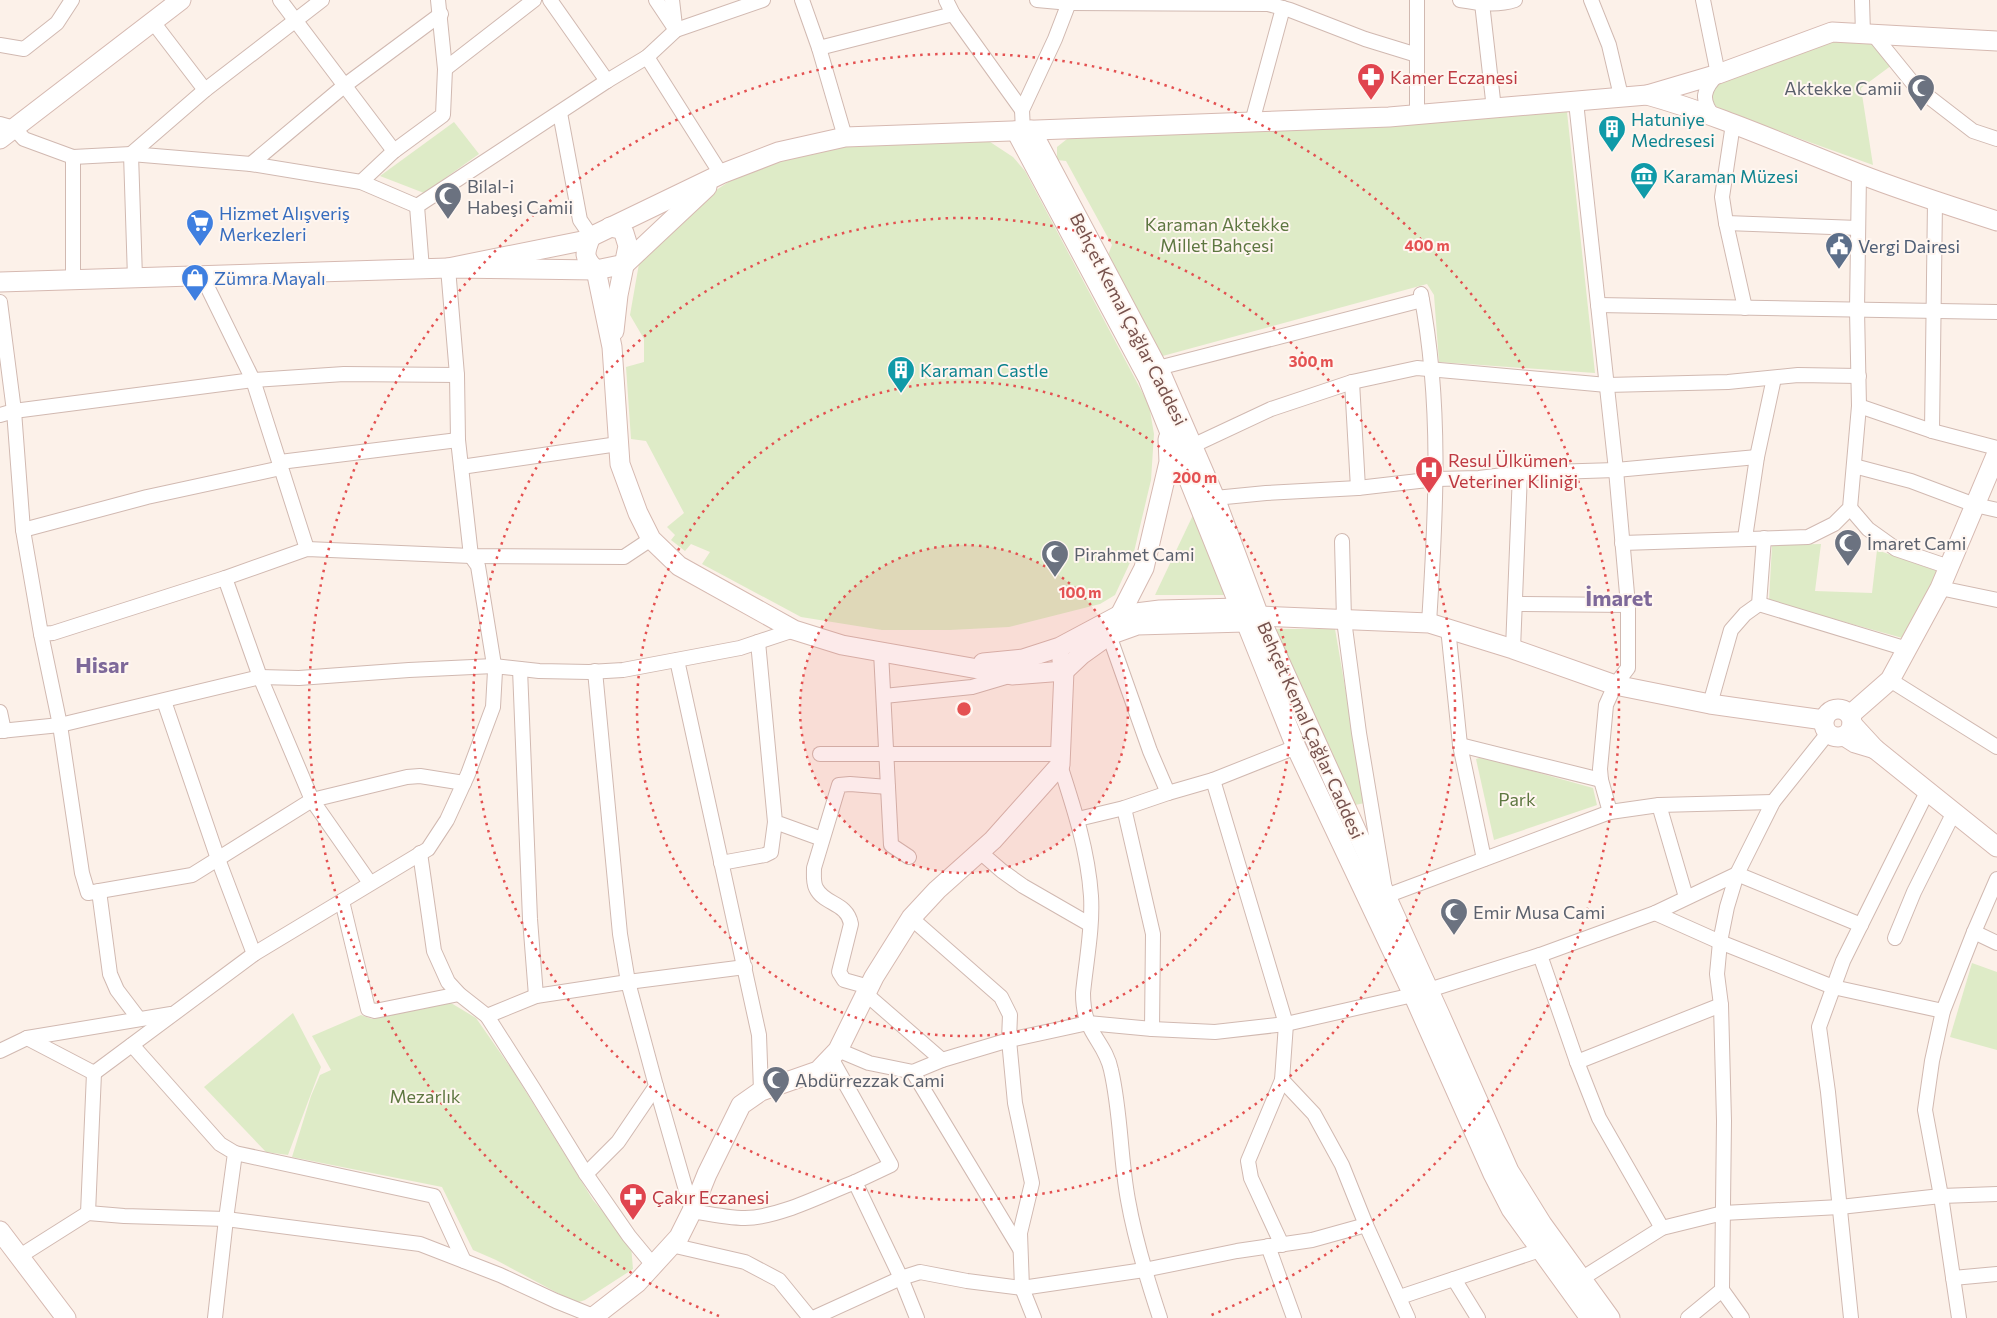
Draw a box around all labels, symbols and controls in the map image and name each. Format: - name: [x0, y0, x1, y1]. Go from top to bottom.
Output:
- pharmacy icon: Kamer Eczanesi: [1356, 62, 1386, 101]
- place label: Kamer Eczanesi: [1390, 66, 1518, 88]
- mosque icon: Aktekke Camii: [1906, 73, 1936, 112]
- place label: Aktekke Camii: [1784, 77, 1902, 99]
- place label: Hatuniye Medresesi: [1631, 108, 1715, 151]
- building icon: Hatuniye Medresesi: [1597, 114, 1627, 153]
- museum icon: Karaman Müzesi: [1629, 161, 1659, 200]
- place label: Karaman Müzesi: [1663, 165, 1798, 187]
- place label: Bilal-i Habeşi Camii: [467, 175, 573, 218]
- mosque icon: Bilal-i Habeşi Camii: [433, 181, 463, 220]
- place label: Hizmet Alışveriş Merkezleri: [219, 202, 350, 245]
- supermarket icon: Hizmet Alışveriş Merkezleri: [185, 208, 215, 247]
- street label: Behçet Kemal Çağlar Caddesi: [1066, 209, 1192, 429]
- park label: Karaman Aktekke Millet Bahçesi: [1145, 213, 1289, 256]
- public building icon: Vergi Dairesi: [1824, 231, 1854, 270]
- place label: Vergi Dairesi: [1858, 235, 1960, 257]
- text: 400 m: [1404, 236, 1450, 254]
- shop icon: Zümra Mayalı: [180, 263, 210, 302]
- place label: Zümra Mayalı: [214, 267, 326, 289]
- text: 300 m: [1289, 352, 1333, 370]
- building icon: Karaman Castle: [886, 355, 916, 394]
- place label: Karaman Castle: [920, 359, 1048, 381]
- place label: Resul Ülkümen Veteriner Kliniği: [1448, 449, 1578, 492]
- hospital icon: Resul Ülkümen Veteriner Kliniği: [1414, 455, 1444, 494]
- text: 200 m: [1173, 468, 1217, 486]
- mosque icon: İmaret Cami: [1833, 528, 1863, 567]
- place label: İmaret Cami: [1867, 532, 1966, 554]
- mosque icon: Pirahmet Cami: [1040, 539, 1070, 578]
- place label: Pirahmet Cami: [1074, 543, 1195, 565]
- text: 100 m: [1059, 583, 1101, 601]
- district label: İmaret: [1585, 584, 1653, 611]
- street label: Behçet Kemal Çağlar Caddesi: [1253, 618, 1369, 842]
- district label: Hisar: [75, 651, 129, 678]
- centre of rings: [955, 700, 973, 718]
- park label: Park: [1498, 788, 1536, 810]
- mosque icon: Emir Musa Cami: [1439, 897, 1469, 936]
- place label: Emir Musa Cami: [1473, 901, 1605, 923]
- mosque icon: Abdürrezzak Cami: [761, 1065, 791, 1104]
- place label: Abdürrezzak Cami: [795, 1069, 945, 1091]
- park label: Mezarlık: [389, 1085, 461, 1107]
- pharmacy icon: Çakır Eczanesi: [618, 1182, 648, 1221]
- place label: Çakır Eczanesi: [652, 1186, 769, 1208]

